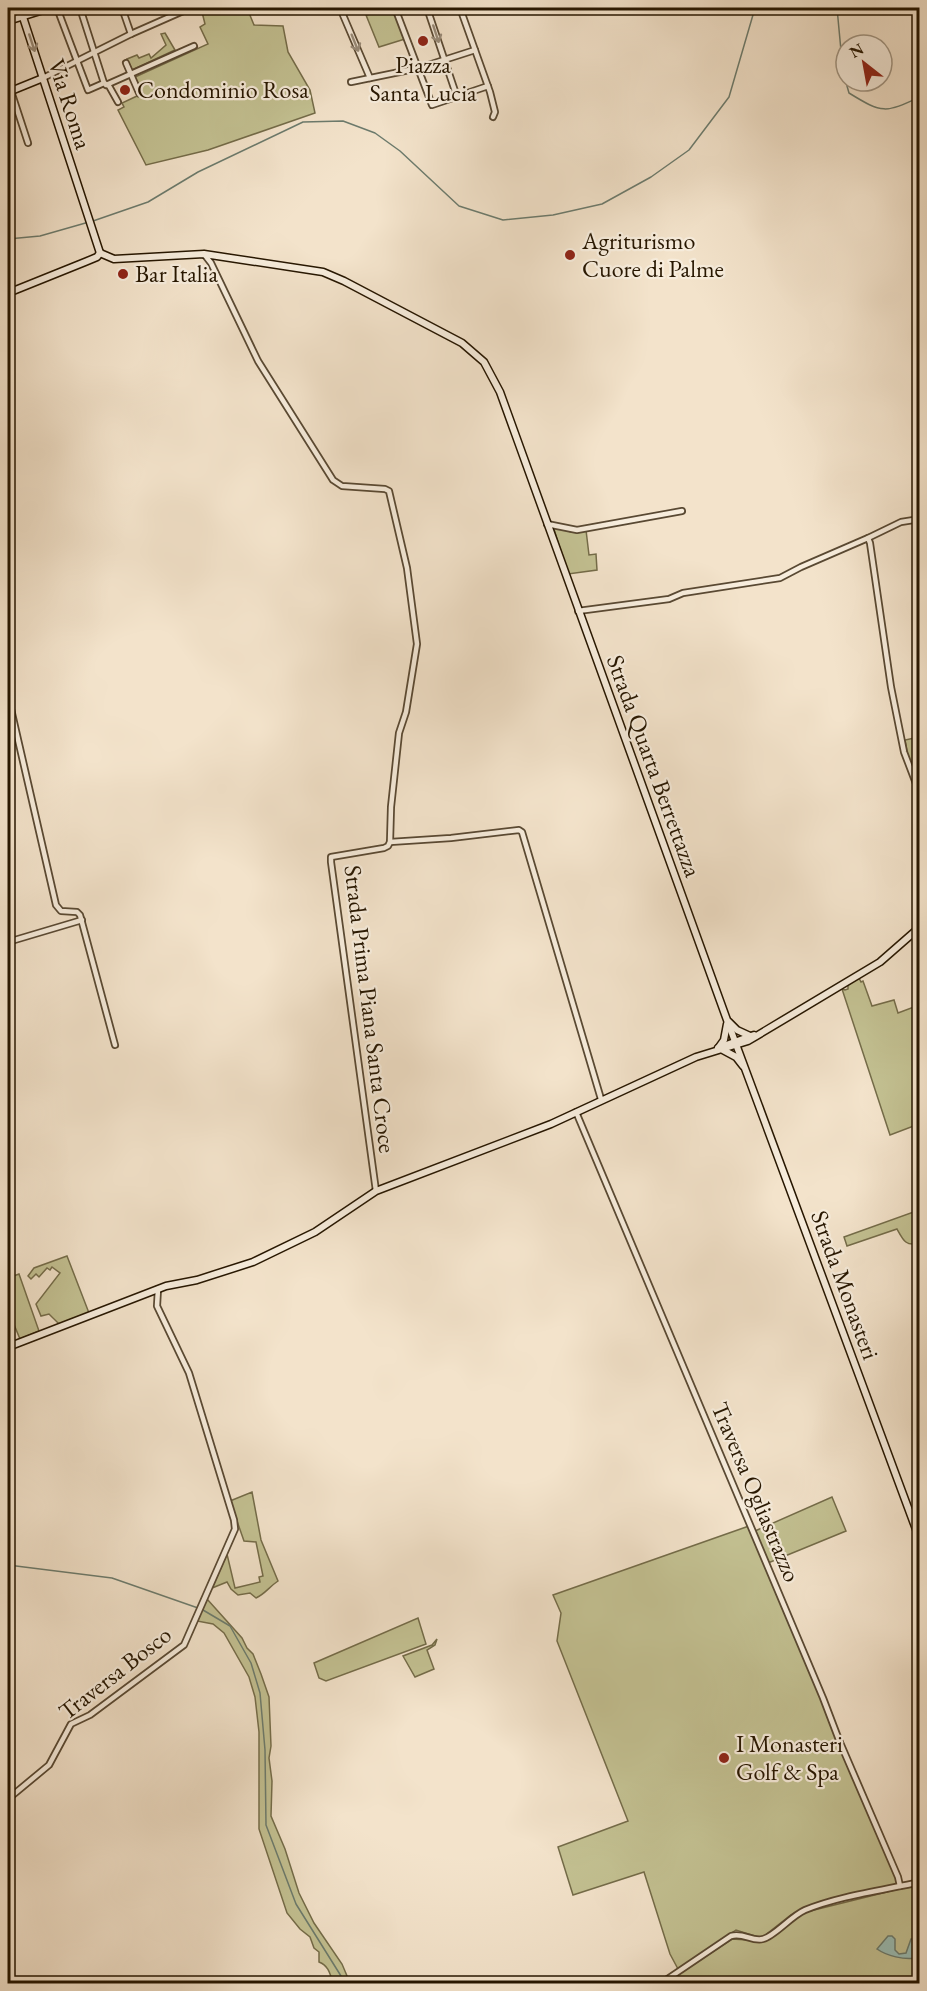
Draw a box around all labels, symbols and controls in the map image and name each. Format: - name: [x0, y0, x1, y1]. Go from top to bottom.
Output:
- one-way arrow: [431, 24, 442, 43]
- one-way arrow: [27, 33, 38, 52]
- one-way arrow: [350, 33, 361, 51]
- north arrow: [834, 33, 894, 93]
- marker: Piazza Santa Lucia: [416, 34, 430, 48]
- text: N: [846, 38, 868, 63]
- place label: Piazza Santa Lucia: [369, 49, 477, 108]
- street label: Via Roma: [41, 55, 100, 153]
- place label: Condominio Rosa: [137, 74, 309, 105]
- marker: Condominio Rosa: [118, 83, 132, 97]
- place label: Agriturismo Cuore di Palme: [581, 225, 724, 284]
- marker: Agriturismo Cuore di Palme: [563, 248, 577, 262]
- place label: Bar Italia: [135, 258, 218, 289]
- marker: Bar Italia: [116, 267, 130, 281]
- street label: Strada Quarta Berrettazza: [600, 651, 709, 881]
- street label: Strada Prima Piana Santa Croce: [337, 863, 404, 1155]
- street label: Strada Monasteri: [804, 1206, 887, 1364]
- street label: Traversa Ogliastrazzo: [705, 1397, 808, 1587]
- street label: Traversa Bosco: [52, 1619, 178, 1726]
- place label: I Monasteri Golf & Spa: [736, 1728, 843, 1787]
- marker: I Monasteri Golf & Spa: [717, 1751, 731, 1765]

